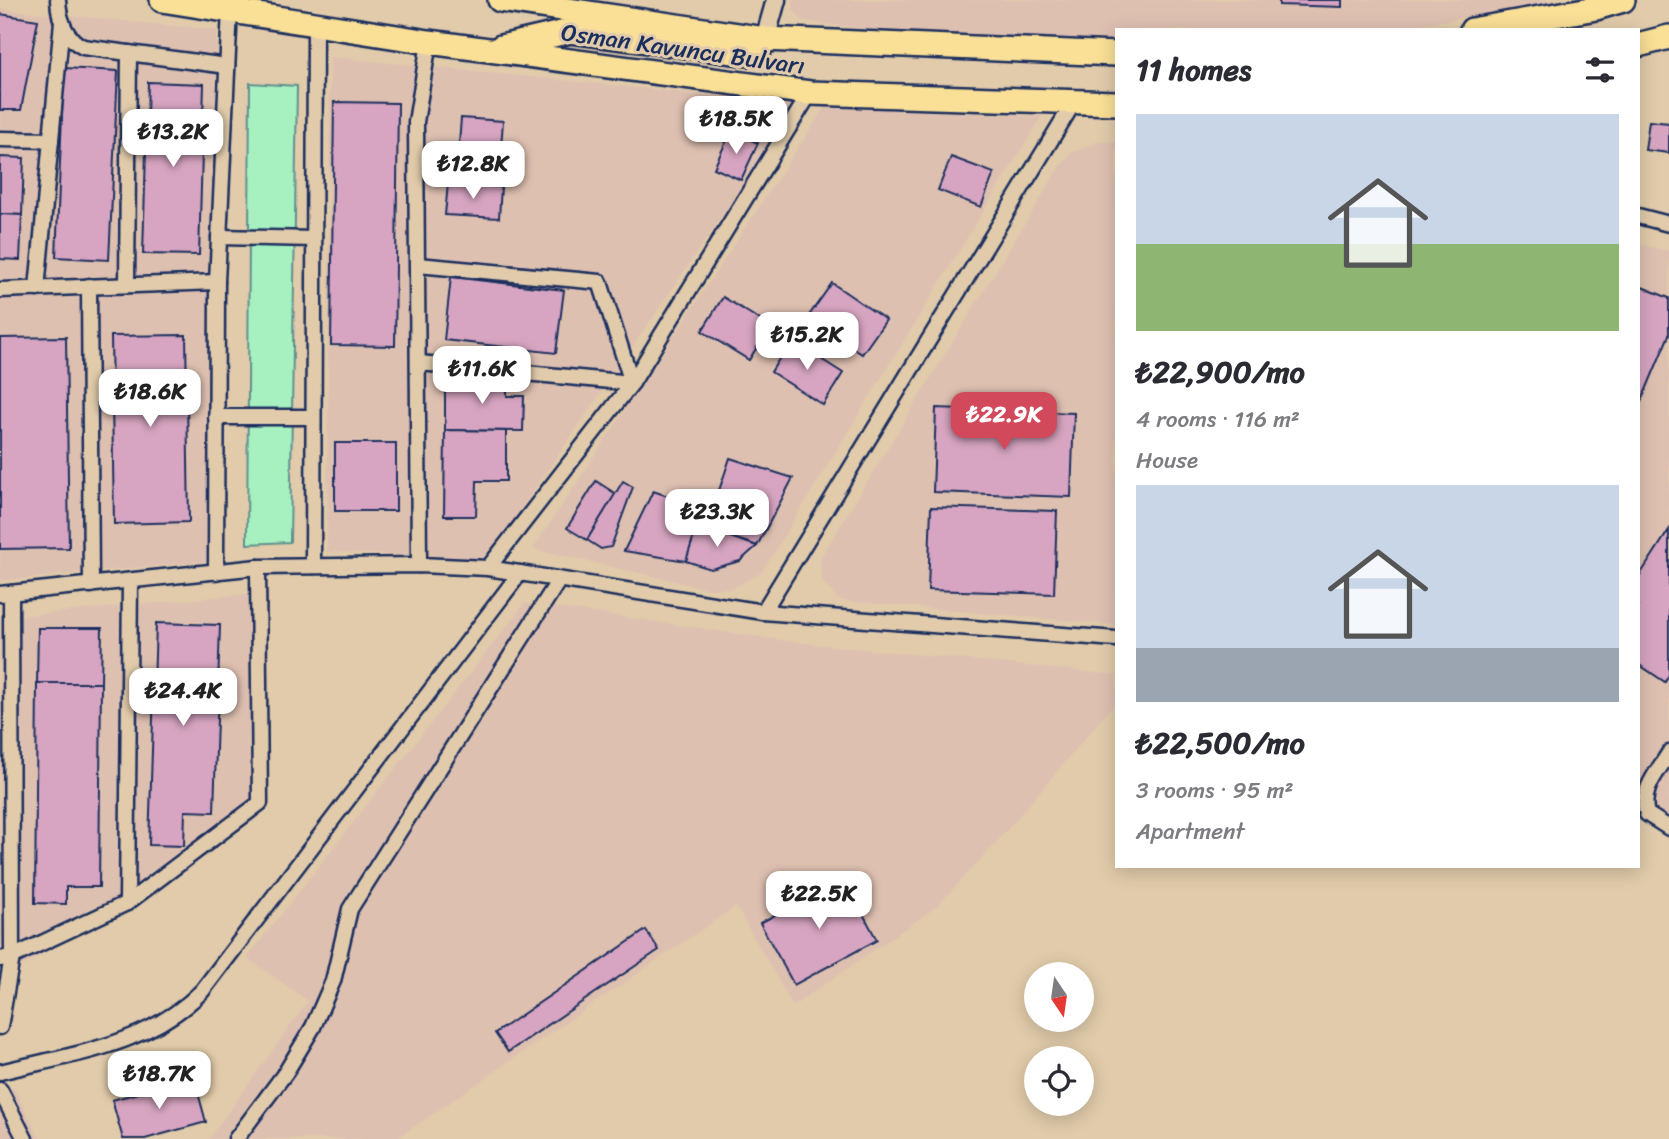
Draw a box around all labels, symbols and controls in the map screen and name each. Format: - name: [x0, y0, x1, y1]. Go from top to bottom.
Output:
- street label: Osman Kavuncu Bulvarı: [558, 11, 808, 87]
- text: 11 homes: [1136, 43, 1251, 97]
- icon: filters: [1581, 51, 1619, 89]
- pin: ₺18.5K: [679, 96, 793, 156]
- text: ₺18.5K: [700, 98, 772, 139]
- pin: ₺13.2K: [116, 110, 230, 169]
- text: ₺13.2K: [138, 111, 208, 152]
- pin: ₺12.8K: [416, 142, 530, 201]
- text: ₺12.8K: [438, 143, 508, 184]
- icon: home: [1315, 160, 1441, 286]
- pin: ₺15.2K: [750, 312, 864, 372]
- text: ₺15.2K: [772, 314, 842, 355]
- text: ₺22,900/mo: [1136, 345, 1305, 399]
- pin: ₺11.6K: [425, 346, 539, 406]
- text: ₺11.6K: [449, 348, 515, 389]
- pin: ₺18.6K: [93, 370, 207, 429]
- text: ₺18.6K: [115, 371, 185, 412]
- pin: ₺22.9K: [947, 392, 1061, 452]
- text: ₺22.9K: [967, 394, 1041, 435]
- text: 4 rooms · 116 m²: [1136, 399, 1300, 440]
- text: House: [1136, 440, 1198, 481]
- pin: ₺23.3K: [660, 490, 774, 549]
- text: ₺23.3K: [681, 491, 753, 532]
- icon: home: [1315, 531, 1441, 657]
- pin: ₺24.4K: [126, 668, 240, 728]
- text: ₺24.4K: [145, 670, 221, 711]
- text: ₺22,500/mo: [1136, 716, 1305, 770]
- text: 3 rooms · 95 m²: [1136, 770, 1293, 811]
- text: Apartment: [1136, 811, 1245, 852]
- pin: ₺22.5K: [762, 872, 876, 931]
- text: ₺22.5K: [782, 873, 856, 914]
- north arrow: [1024, 962, 1094, 1032]
- map controls: [1024, 962, 1094, 1116]
- button: locate: [1024, 1046, 1094, 1116]
- pin: ₺18.7K: [102, 1052, 216, 1111]
- text: ₺18.7K: [124, 1053, 194, 1094]

